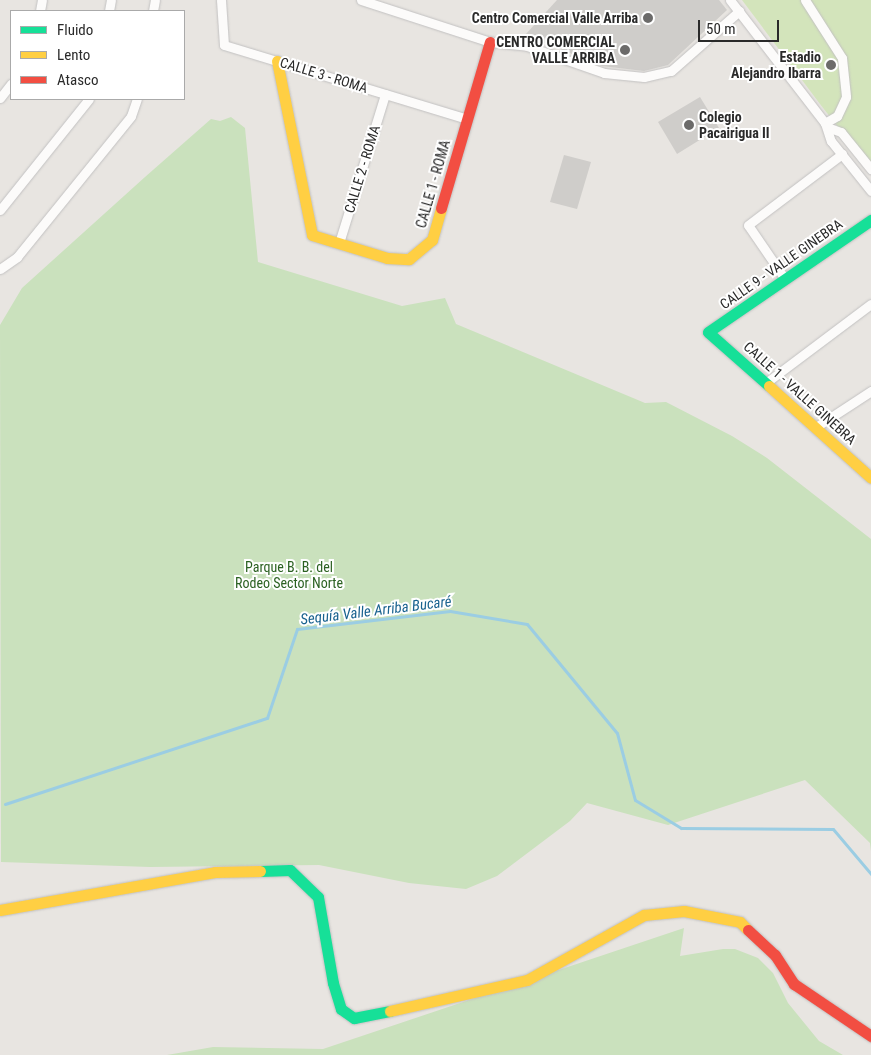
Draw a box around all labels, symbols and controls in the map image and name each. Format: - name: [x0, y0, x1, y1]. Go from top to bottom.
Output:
- legend: [10, 10, 185, 100]
- place label: Centro Comercial Valle Arriba: [472, 10, 638, 26]
- scale bar: [701, 10, 782, 42]
- marker: Centro Comercial Valle Arriba: [642, 12, 654, 24]
- text: 50 m: [706, 20, 736, 38]
- text: Fluido: [57, 21, 93, 39]
- place label: CENTRO COMERCIAL VALLE ARRIBA: [496, 34, 615, 66]
- marker: CENTRO COMERCIAL VALLE ARRIBA: [619, 44, 631, 56]
- text: Lento: [57, 46, 90, 64]
- place label: Estadio Alejandro Ibarra: [731, 49, 821, 82]
- street label: CALLE 3 - ROMA: [278, 54, 370, 96]
- marker: Estadio Alejandro Ibarra: [825, 59, 837, 71]
- text: Atasco: [57, 71, 98, 89]
- place label: Colegio Pacairigua II: [699, 109, 770, 142]
- marker: Colegio Pacairigua II: [683, 119, 695, 131]
- street label: CALLE 2 - ROMA: [341, 123, 383, 215]
- street label: CALLE 1 - ROMA: [412, 138, 454, 230]
- street label: CALLE 9 - VALLE GINEBRA: [716, 215, 846, 313]
- street label: CALLE 1 - VALLE GINEBRA: [740, 338, 860, 448]
- park label: Parque B. B. del Rodeo Sector Norte: [235, 559, 343, 592]
- water label: Sequía Valle Arriba Bucaré: [299, 593, 453, 629]

